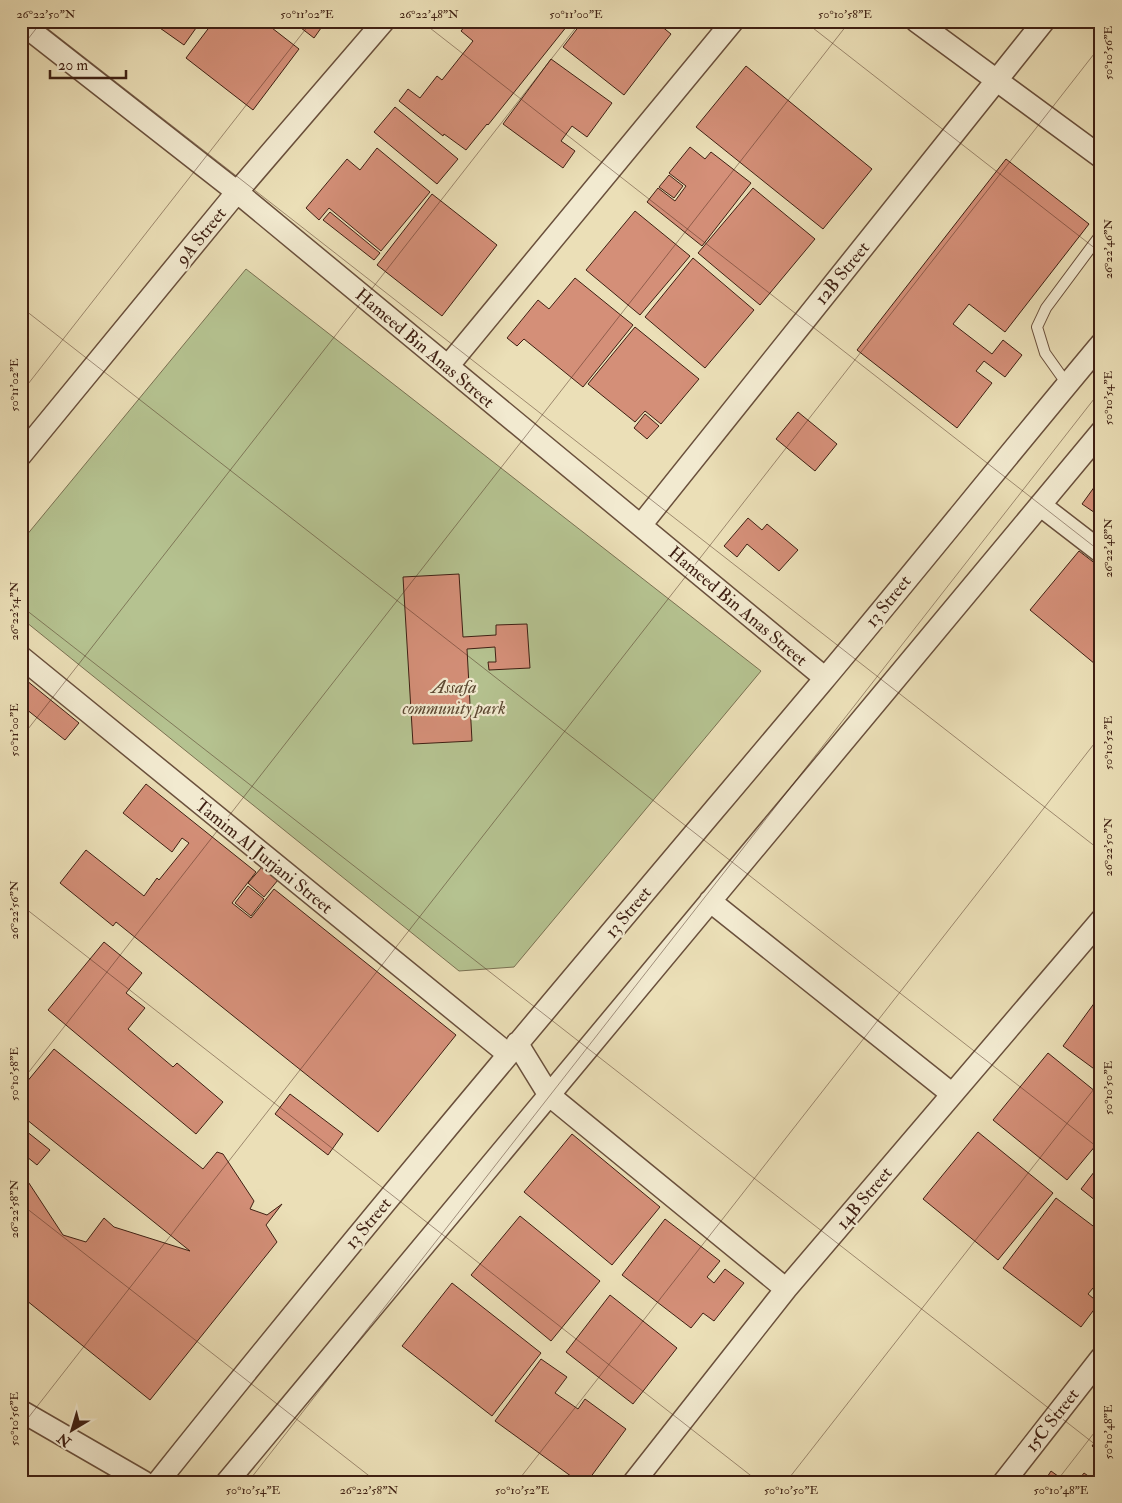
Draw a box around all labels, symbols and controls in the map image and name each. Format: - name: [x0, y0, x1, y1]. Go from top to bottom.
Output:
- text: 26°22'50"N: [17, 7, 76, 22]
- text: 50°11'02"E: [280, 7, 334, 22]
- text: 26°22'48"N: [399, 7, 459, 22]
- text: 50°11'00"E: [549, 7, 603, 22]
- text: 50°10'58"E: [818, 7, 872, 22]
- text: 50°10'56"E: [1101, 26, 1116, 80]
- scale bar: [50, 48, 126, 80]
- text: 20 m: [58, 56, 88, 75]
- street label: 9A Street: [170, 203, 232, 271]
- text: 26°22'46"N: [1101, 219, 1116, 279]
- street label: 12B Street: [810, 237, 875, 310]
- street label: Hameed Bin Anas Street: [350, 283, 499, 413]
- text: 50°11'02"E: [7, 358, 22, 412]
- text: 50°10'54"E: [1101, 370, 1116, 425]
- text: 26°22'48"N: [1101, 518, 1116, 578]
- street label: Hameed Bin Anas Street: [663, 541, 812, 671]
- street label: 13 Street: [860, 570, 916, 632]
- text: 26°22'54"N: [7, 581, 22, 641]
- park label: Assafa community park: [402, 676, 506, 720]
- text: 50°11'00"E: [7, 703, 22, 757]
- text: 50°10'52"E: [1101, 716, 1116, 770]
- street label: Tamim Al Jurjani Street: [190, 794, 337, 919]
- text: 26°22'50"N: [1101, 817, 1116, 876]
- text: 26°22'56"N: [7, 880, 22, 939]
- street label: 13 Street: [600, 882, 657, 943]
- text: 50°10'58"E: [7, 1047, 22, 1101]
- text: 50°10'50"E: [1101, 1061, 1116, 1115]
- street label: 14B Street: [831, 1162, 897, 1234]
- text: 26°22'58"N: [7, 1180, 22, 1238]
- street label: 13 Street: [340, 1193, 397, 1254]
- street label: 15C Street: [1020, 1384, 1085, 1457]
- text: 50°10'56"E: [7, 1392, 22, 1446]
- text: 50°10'48"E: [1101, 1404, 1116, 1459]
- north arrow: [48, 1406, 98, 1456]
- text: N: [54, 1429, 75, 1451]
- text: 50°10'54"E: [226, 1483, 281, 1498]
- text: 26°22'58"N: [340, 1483, 398, 1498]
- text: 50°10'52"E: [495, 1483, 549, 1498]
- text: 50°10'50"E: [764, 1483, 818, 1498]
- text: 50°10'48"E: [1034, 1483, 1089, 1498]

